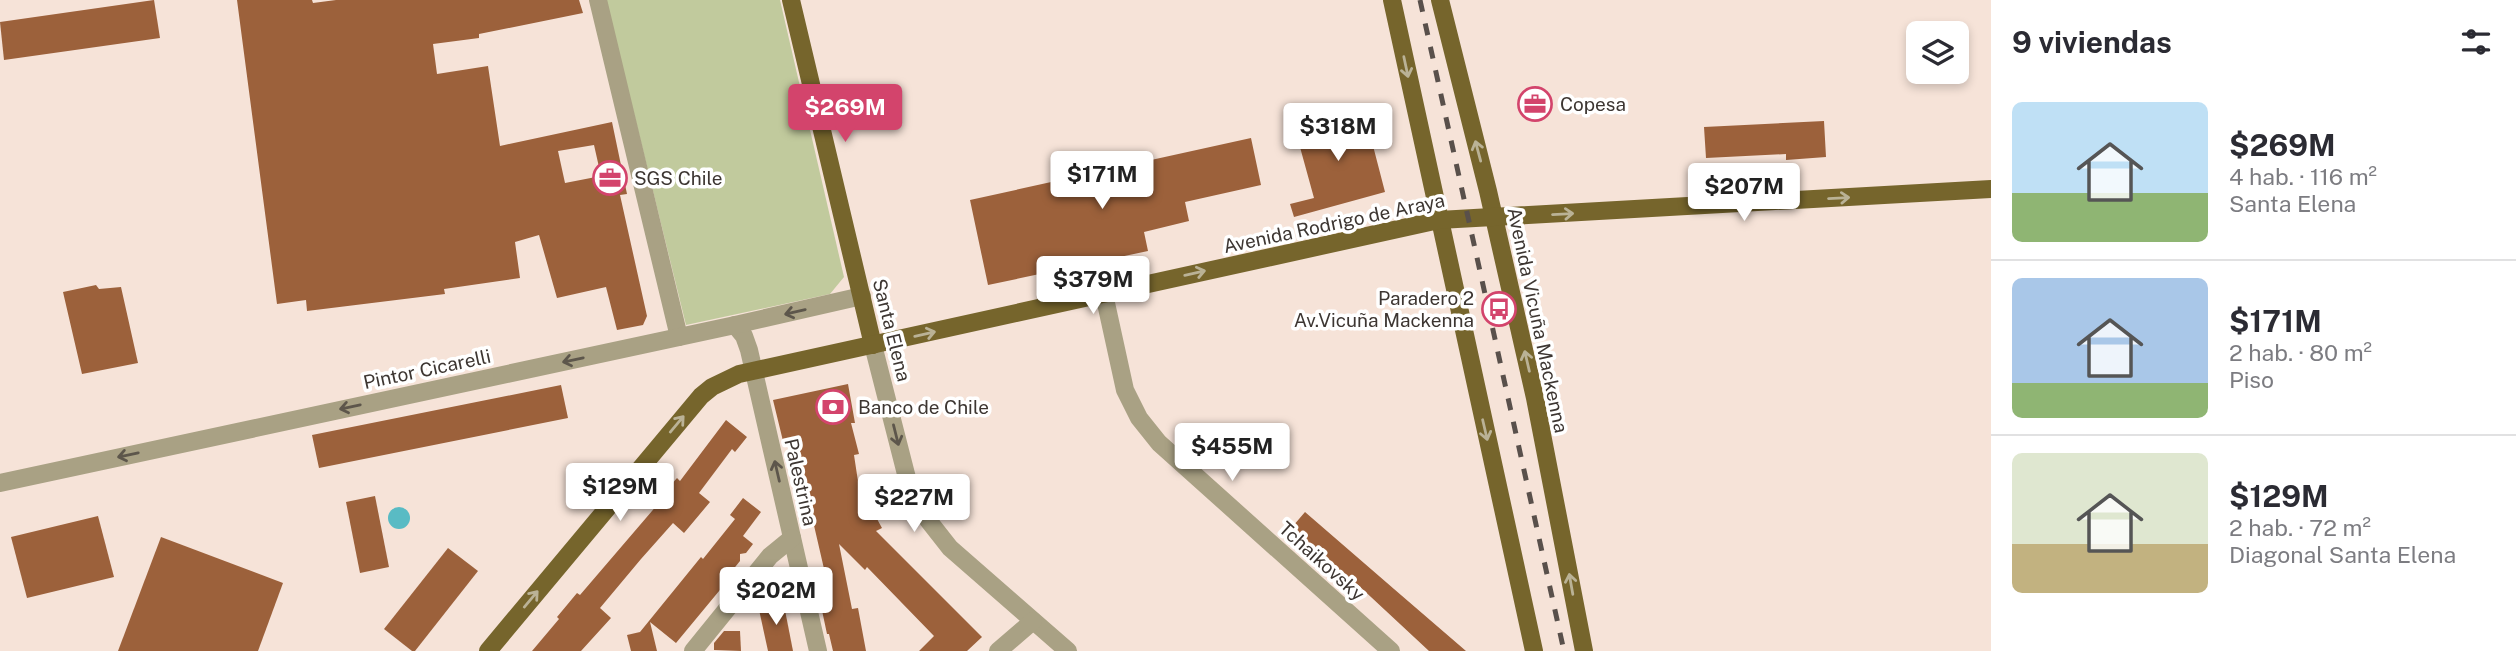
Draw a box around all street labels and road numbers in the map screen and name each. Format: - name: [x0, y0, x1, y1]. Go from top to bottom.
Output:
- street label: Avenida Rodrigo de Araya: [1221, 189, 1447, 257]
- street label: Avenida Vicuña Mackenna: [1503, 205, 1573, 435]
- street label: Santa Elena: [869, 276, 915, 384]
- street label: Pintor Cicarelli: [361, 345, 493, 393]
- street label: Palestrina: [780, 436, 822, 528]
- street label: Tchaikovsky: [1275, 517, 1369, 605]

